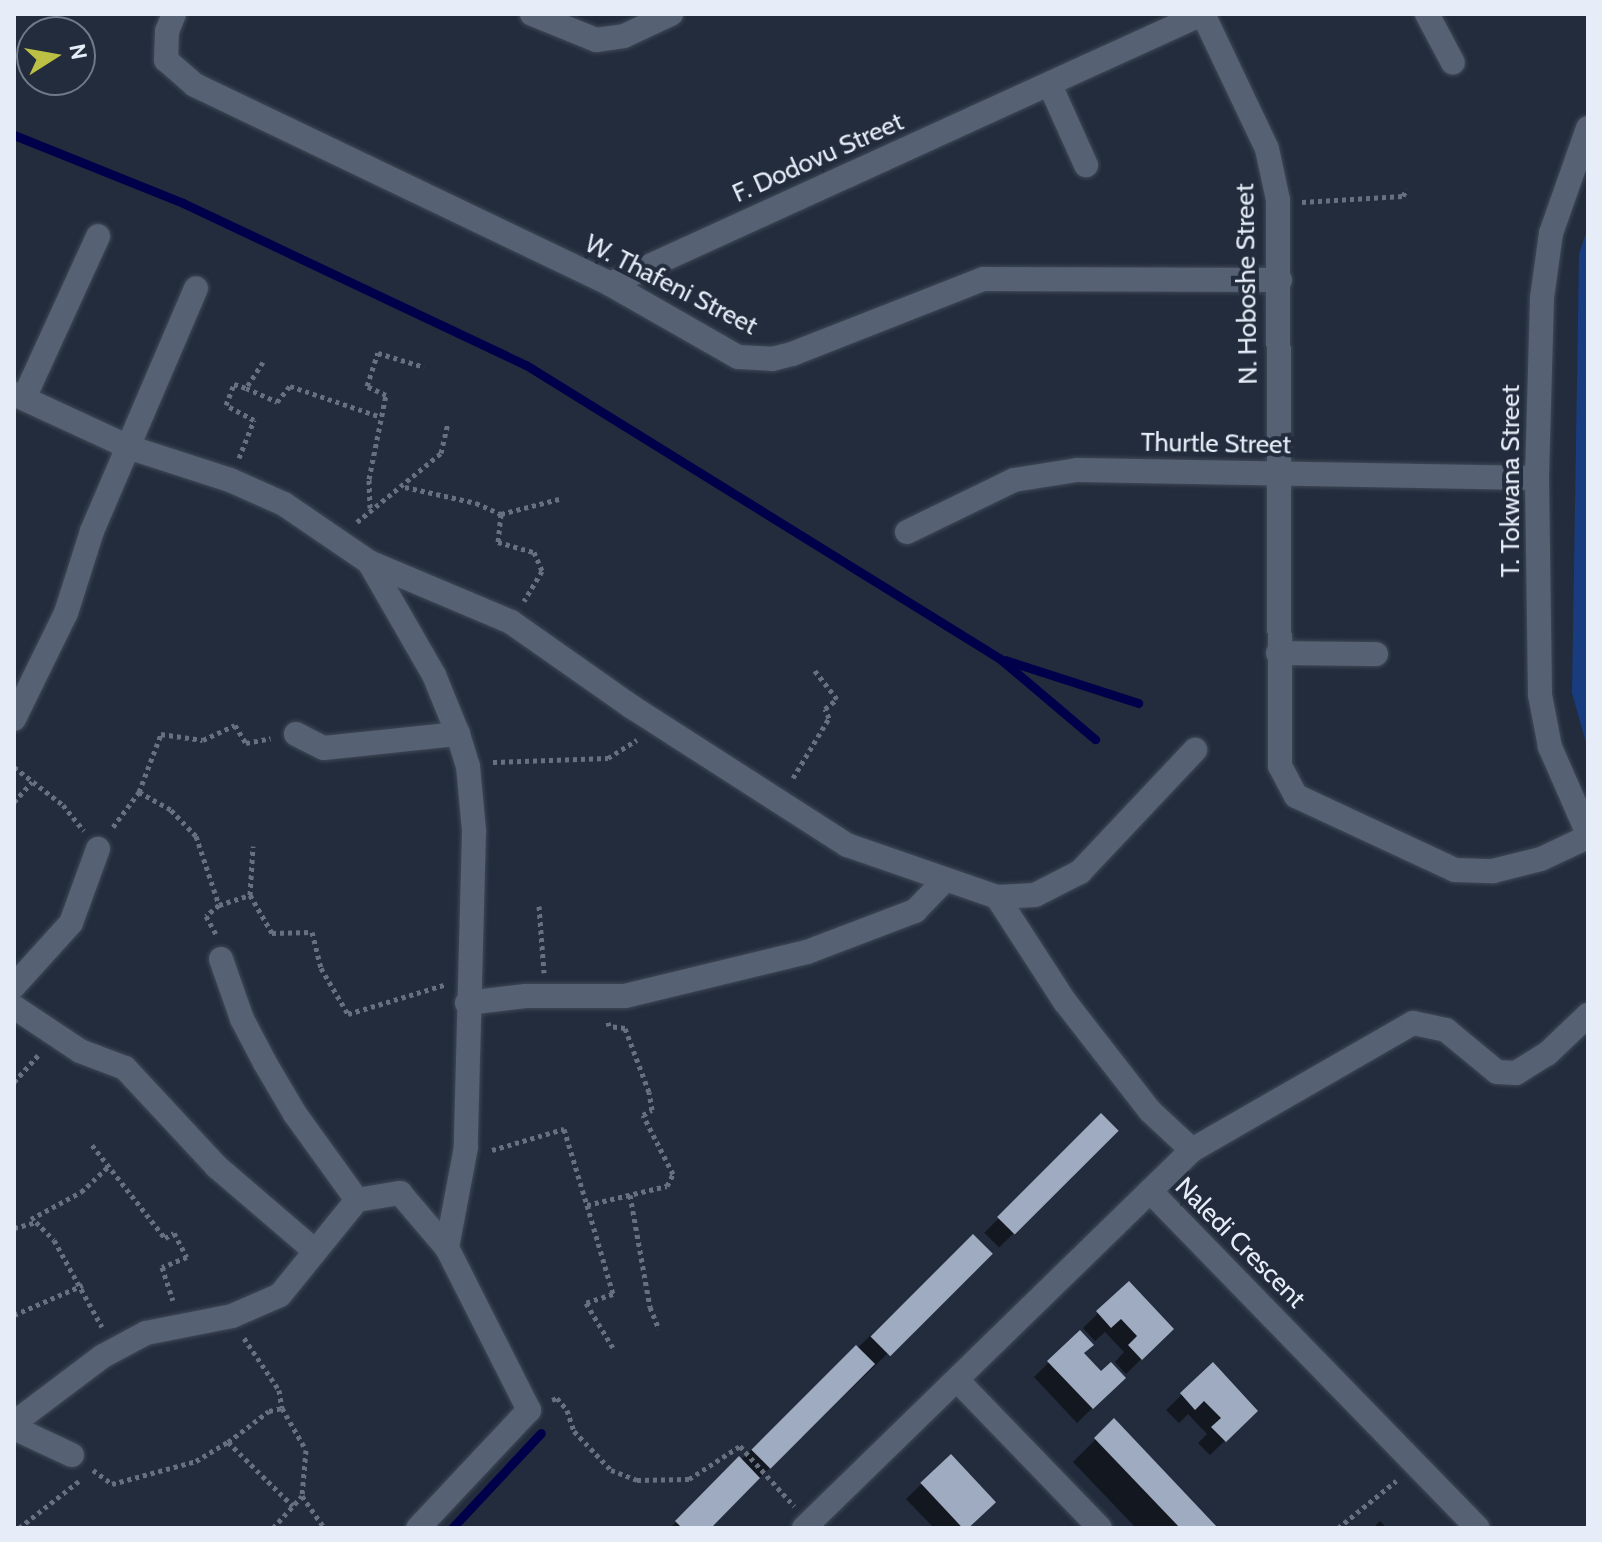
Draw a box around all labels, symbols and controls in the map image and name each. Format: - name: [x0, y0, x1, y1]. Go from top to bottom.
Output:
- north arrow: [16, 16, 96, 96]
- text: N: [63, 41, 93, 62]
- street label: F. Dodovu Street: [728, 106, 908, 210]
- street label: N. Hoboshe Street: [1230, 183, 1264, 385]
- street label: W. Thafeni Street: [579, 228, 763, 342]
- street label: T. Tokwana Street: [1495, 385, 1527, 577]
- street label: Thurtle Street: [1141, 427, 1291, 461]
- street label: Naledi Crescent: [1168, 1171, 1312, 1315]

